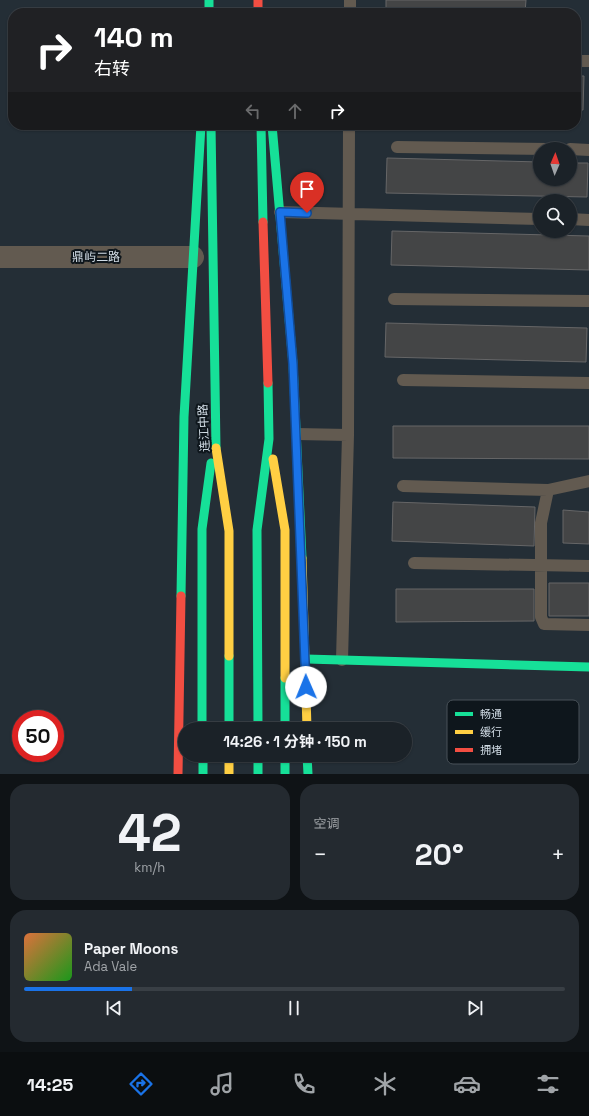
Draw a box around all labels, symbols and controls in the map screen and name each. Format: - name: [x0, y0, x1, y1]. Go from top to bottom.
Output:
- text: 140 m: [94, 19, 174, 55]
- icon: right: [28, 24, 80, 76]
- text: 右转: [94, 57, 130, 80]
- icon: left: [242, 100, 264, 122]
- icon: ahead: [284, 100, 306, 122]
- icon: right: [326, 100, 348, 122]
- north arrow: [533, 142, 577, 186]
- map controls: [533, 142, 577, 238]
- pin: [290, 172, 324, 213]
- icon: arrive: [296, 178, 318, 200]
- button: search: [533, 194, 577, 238]
- street label: 鼎屿二路: [72, 249, 120, 265]
- street label: 连江中路: [195, 404, 213, 452]
- position arrow: [285, 666, 327, 708]
- legend: [447, 700, 579, 764]
- text: 畅通: [480, 707, 502, 721]
- speed limit sign: 50: [12, 710, 64, 762]
- text: 缓行: [480, 725, 502, 739]
- text: 14:26 · 1 分钟 · 150 m: [223, 732, 367, 751]
- text: 拥堵: [480, 743, 502, 757]
- text: 42: [118, 800, 182, 866]
- text: 空调: [314, 815, 340, 832]
- text: 20°: [415, 835, 464, 874]
- text: −: [314, 840, 327, 868]
- text: +: [551, 840, 565, 868]
- text: km/h: [134, 859, 165, 876]
- text: Paper Moons: [84, 939, 178, 958]
- text: Ada Vale: [84, 958, 137, 975]
- icon: previous: [103, 997, 125, 1019]
- icon: pause: [283, 997, 305, 1019]
- icon: next: [464, 997, 486, 1019]
- icon: directions: [127, 1070, 155, 1098]
- icon: music: [208, 1070, 236, 1098]
- icon: phone: [290, 1070, 318, 1098]
- icon: climate: [371, 1070, 399, 1098]
- icon: car: [453, 1070, 481, 1098]
- icon: filters: [534, 1070, 562, 1098]
- text: 14:25: [27, 1073, 73, 1096]

